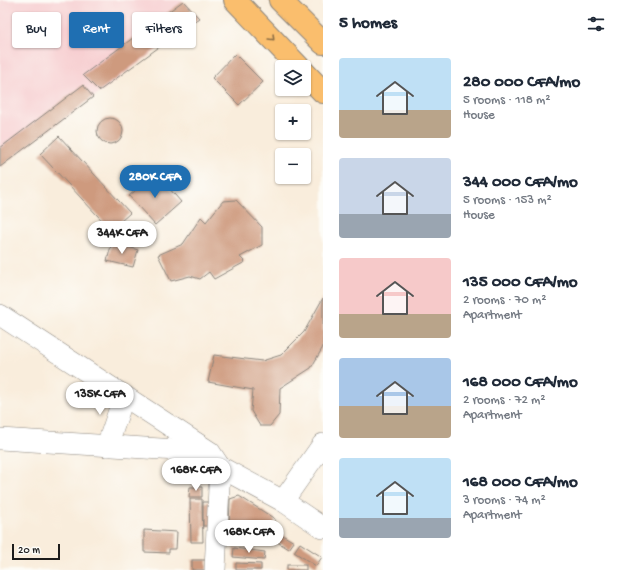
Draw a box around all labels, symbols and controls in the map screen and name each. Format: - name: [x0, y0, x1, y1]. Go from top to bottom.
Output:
- chip: Buy: [12, 12, 61, 48]
- chip: Rent: [69, 12, 124, 48]
- chip: Filters: [132, 12, 196, 48]
- icon: filters: [585, 13, 607, 35]
- text: 5 homes: [339, 14, 397, 34]
- one-way arrow: [267, 33, 275, 41]
- map controls: [275, 60, 311, 184]
- button: layers: [275, 60, 311, 96]
- text: 280 000 CFA/mo: [463, 73, 580, 93]
- icon: home: [371, 74, 419, 122]
- text: 5 rooms · 118 m²: [463, 93, 550, 108]
- button: +: [275, 104, 311, 140]
- text: House: [463, 108, 495, 123]
- button: −: [275, 148, 311, 184]
- pin: 280K CFA: [114, 165, 196, 199]
- text: 280K CFA: [129, 170, 181, 185]
- text: 344 000 CFA/mo: [463, 173, 578, 193]
- icon: home: [371, 174, 419, 222]
- text: 5 rooms · 153 m²: [463, 193, 552, 208]
- text: House: [463, 208, 495, 223]
- pin: 344K CFA: [81, 221, 163, 255]
- text: 344K CFA: [97, 226, 147, 241]
- text: 135 000 CFA/mo: [463, 273, 578, 293]
- icon: home: [371, 274, 419, 322]
- text: 2 rooms · 70 m²: [463, 293, 546, 308]
- text: Apartment: [463, 308, 522, 323]
- text: 168 000 CFA/mo: [463, 373, 578, 393]
- icon: home: [371, 374, 419, 422]
- pin: 135K CFA: [59, 382, 141, 416]
- text: 135K CFA: [75, 387, 125, 402]
- text: 2 rooms · 72 m²: [463, 393, 545, 408]
- text: Apartment: [463, 408, 522, 423]
- pin: 168K CFA: [155, 458, 237, 492]
- text: 168K CFA: [171, 463, 221, 478]
- text: 168 000 CFA/mo: [463, 473, 578, 493]
- icon: home: [371, 474, 419, 522]
- text: 3 rooms · 74 m²: [463, 493, 546, 508]
- text: Apartment: [463, 508, 522, 523]
- pin: 168K CFA: [208, 520, 290, 554]
- text: 168K CFA: [224, 525, 274, 540]
- scale bar: [12, 542, 60, 561]
- text: 20 m: [18, 545, 40, 557]

